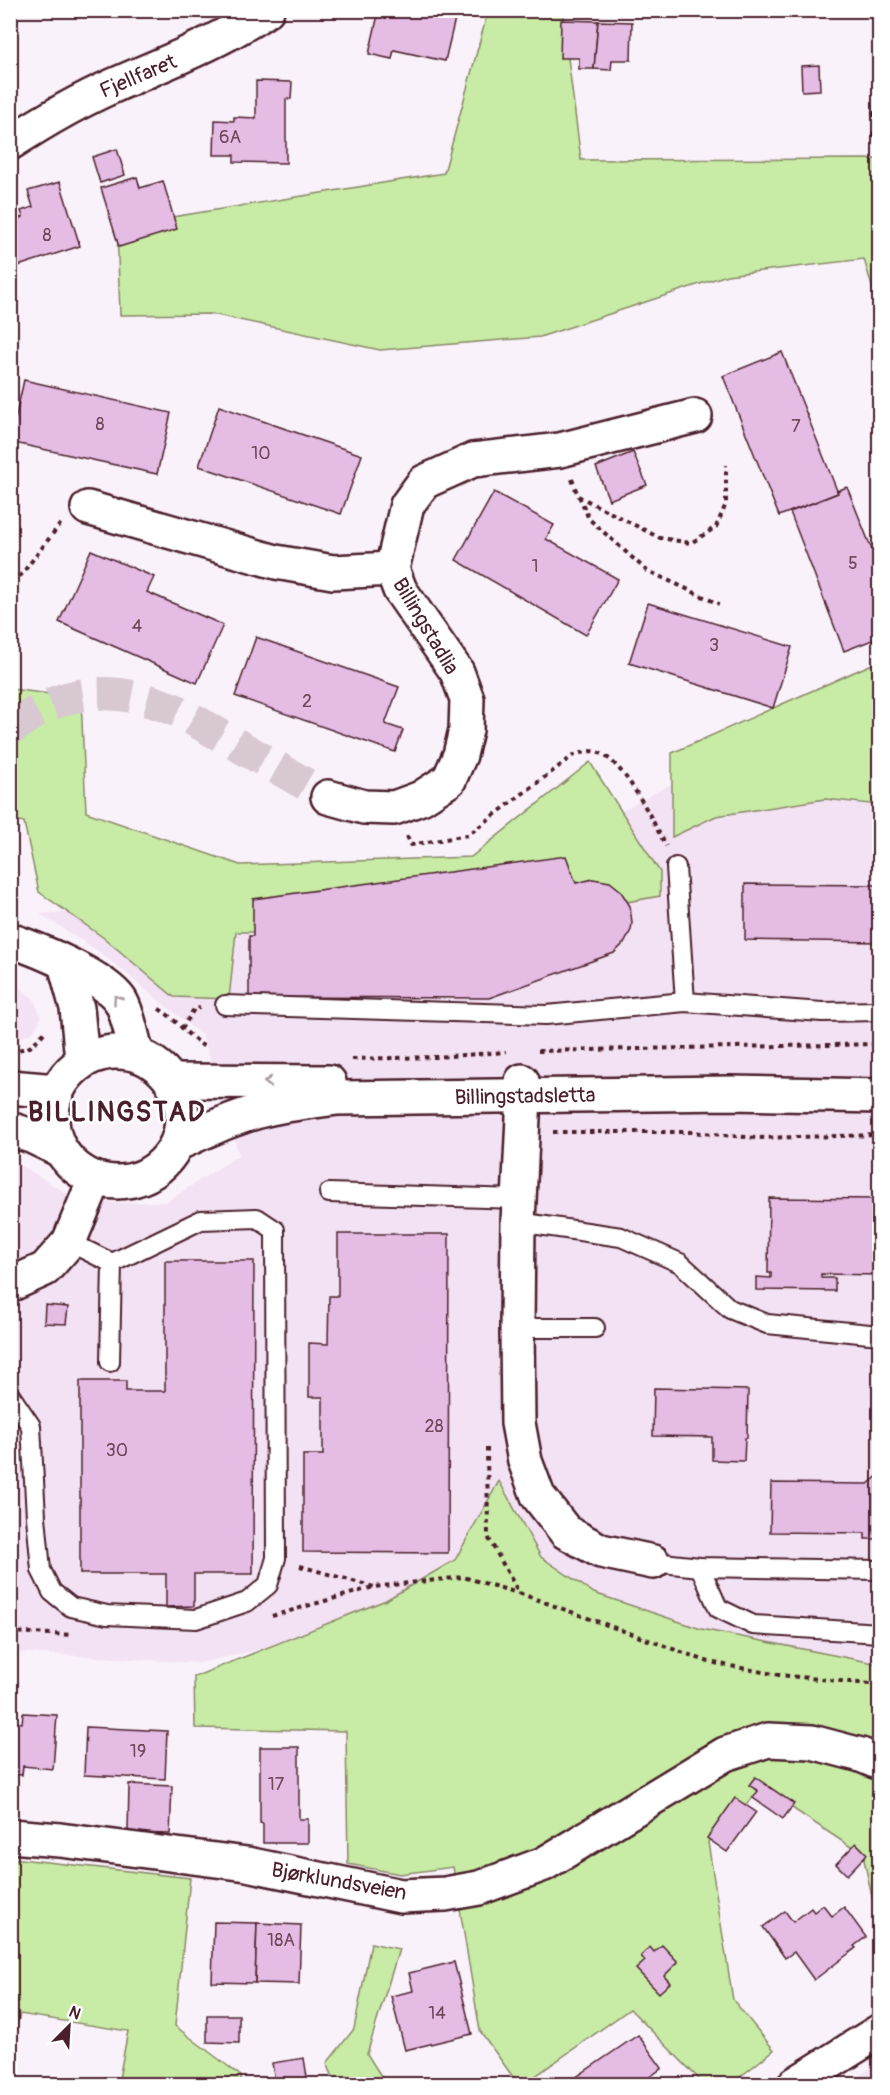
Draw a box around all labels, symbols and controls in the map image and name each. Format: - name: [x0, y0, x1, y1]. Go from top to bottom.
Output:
- street label: Fjellfaret: [96, 48, 181, 105]
- house number: 6A: [219, 126, 241, 149]
- house number: 8: [42, 224, 52, 247]
- house number: 8: [95, 413, 105, 436]
- house number: 7: [791, 415, 801, 438]
- house number: 10: [251, 442, 271, 465]
- house number: 5: [848, 552, 858, 575]
- house number: 1: [531, 555, 539, 578]
- street label: Billingstadlia: [386, 573, 465, 680]
- house number: 4: [132, 615, 143, 638]
- house number: 3: [709, 634, 719, 657]
- house number: 2: [302, 690, 312, 713]
- one-way arrow: [113, 995, 124, 1006]
- one-way arrow: [263, 1076, 272, 1088]
- street label: Billingstadsletta: [454, 1082, 596, 1111]
- district label: BILLINGSTAD: [28, 1096, 206, 1129]
- house number: 28: [424, 1415, 444, 1438]
- house number: 30: [106, 1439, 128, 1462]
- house number: 19: [130, 1740, 146, 1763]
- house number: 17: [268, 1773, 285, 1796]
- street label: Bjørklundsveien: [269, 1856, 409, 1907]
- house number: 18A: [267, 1929, 295, 1952]
- north arrow: [39, 1996, 99, 2056]
- text: N: [66, 2002, 84, 2025]
- house number: 14: [428, 2002, 446, 2025]

